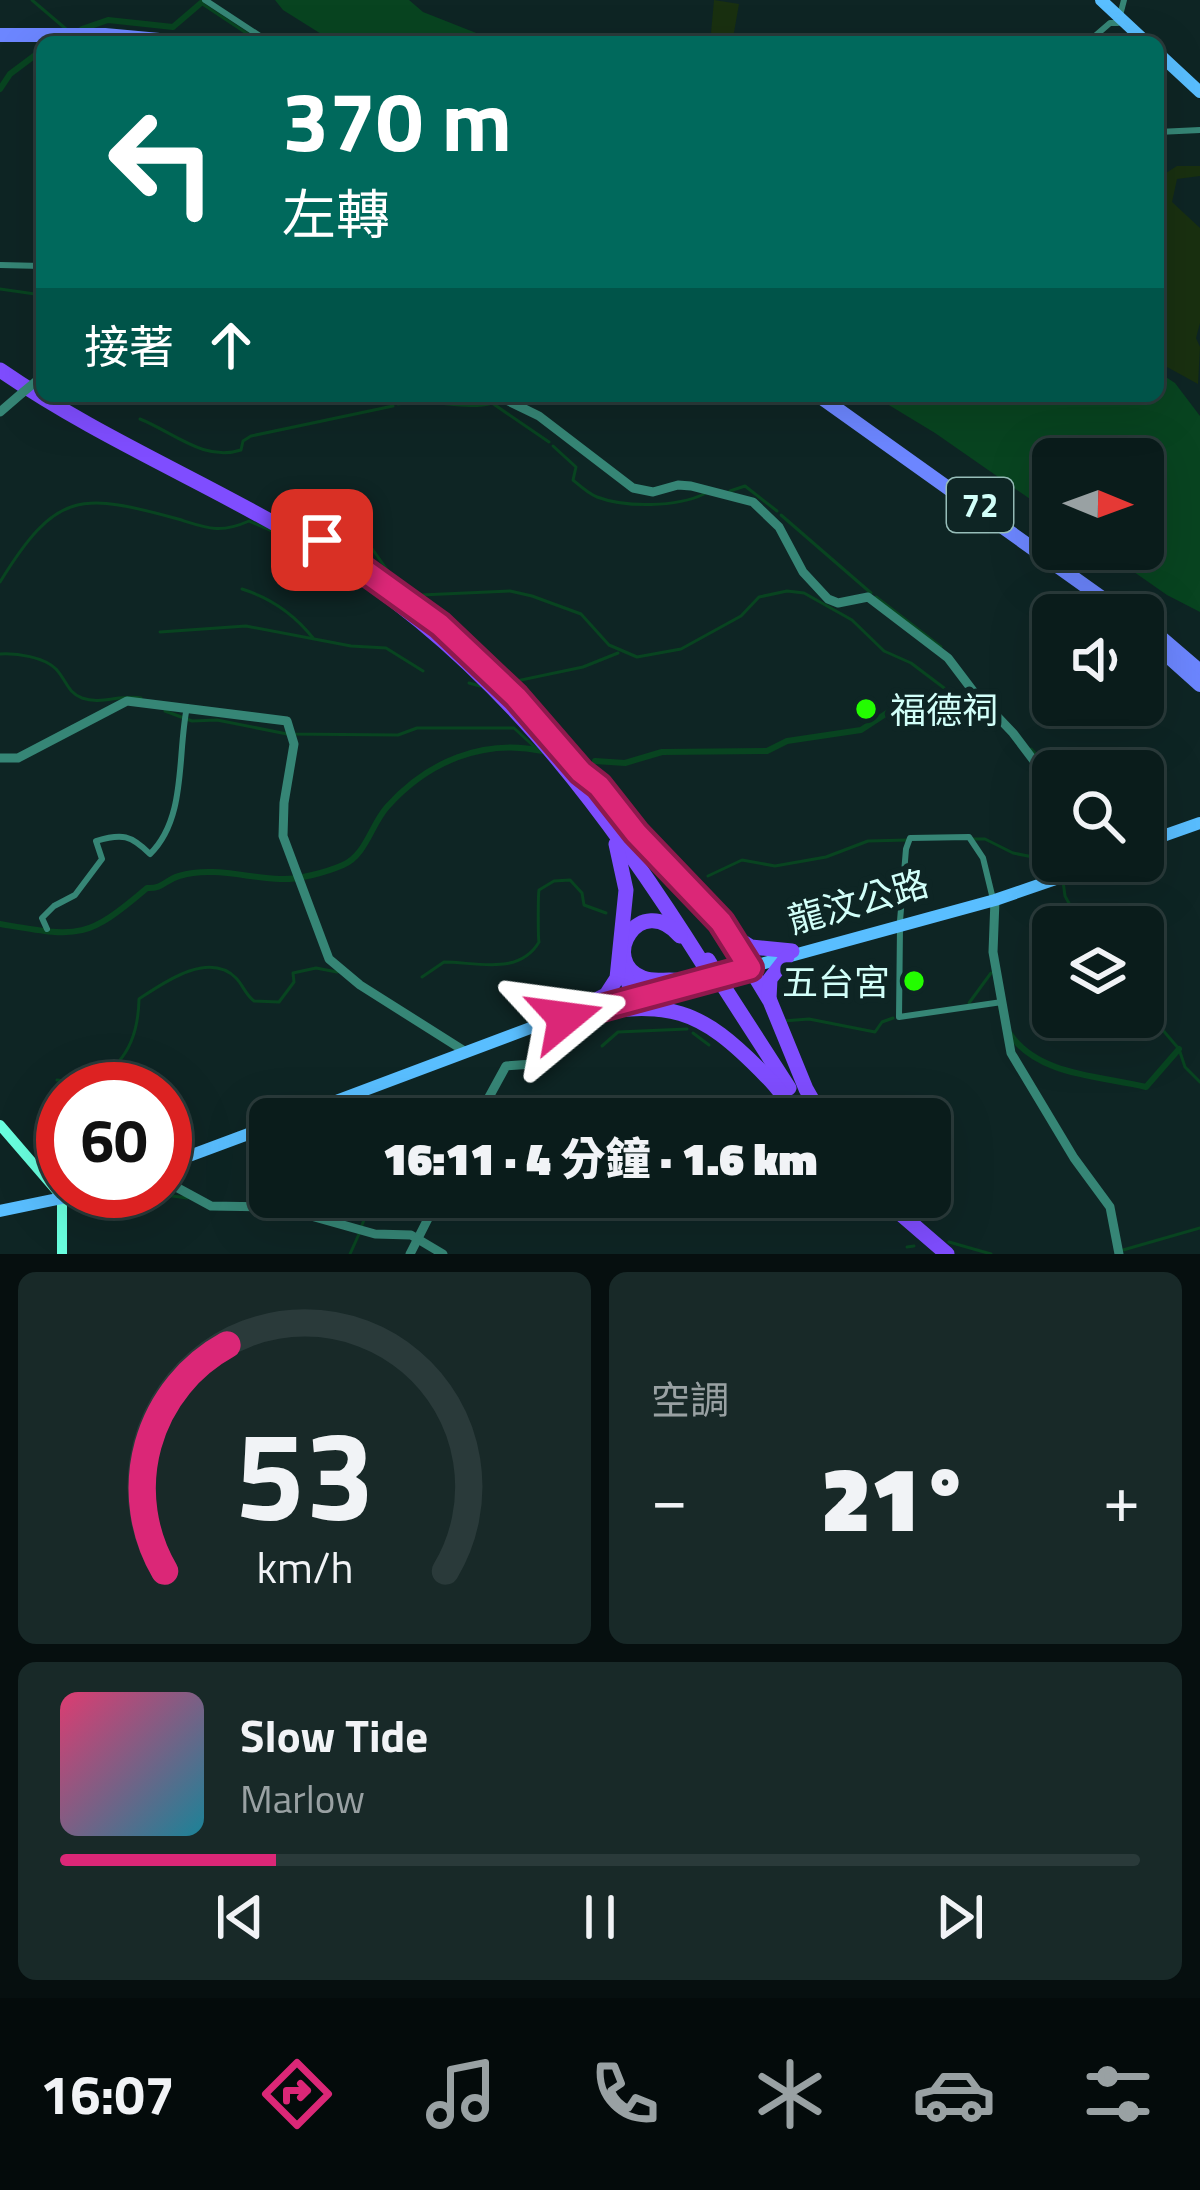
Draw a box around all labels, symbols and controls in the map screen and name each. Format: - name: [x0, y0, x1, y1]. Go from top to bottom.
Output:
- text: 370 m: [282, 56, 512, 184]
- icon: left: [84, 84, 240, 240]
- text: 左轉: [282, 173, 390, 255]
- text: 接著: [84, 312, 174, 380]
- icon: ahead: [198, 312, 264, 378]
- north arrow: [1032, 438, 1164, 570]
- map controls: [1032, 438, 1164, 1038]
- road number: 72: [947, 478, 1013, 532]
- pin: [271, 489, 373, 591]
- icon: arrive: [289, 507, 355, 573]
- button: sound: [1032, 594, 1164, 726]
- place label: 福德祠: [890, 682, 998, 737]
- marker: 福德祠: [853, 696, 879, 722]
- button: search: [1032, 750, 1164, 882]
- street label: 龍汶公路: [781, 855, 935, 947]
- button: layers: [1032, 906, 1164, 1038]
- place label: 五台宮: [782, 954, 890, 1009]
- position arrow: [502, 955, 628, 1081]
- marker: 五台宮: [901, 968, 927, 994]
- speed limit sign: 60: [36, 1062, 192, 1218]
- text: 16:11 · 4 分鐘 · 1.6 km: [383, 1124, 817, 1192]
- text: 空調: [651, 1370, 729, 1429]
- text: 53: [235, 1379, 374, 1568]
- text: 21°: [821, 1429, 970, 1566]
- text: −: [651, 1447, 688, 1548]
- text: +: [1103, 1447, 1140, 1548]
- text: km/h: [256, 1534, 353, 1600]
- text: Slow Tide: [240, 1701, 428, 1769]
- text: Marlow: [240, 1769, 365, 1828]
- icon: previous: [207, 1884, 273, 1950]
- icon: pause: [567, 1884, 633, 1950]
- icon: next: [927, 1884, 993, 1950]
- icon: directions: [255, 2052, 339, 2136]
- icon: music: [419, 2052, 503, 2136]
- icon: phone: [583, 2052, 667, 2136]
- icon: climate: [748, 2052, 832, 2136]
- icon: car: [912, 2052, 996, 2136]
- icon: filters: [1076, 2052, 1160, 2136]
- text: 16:07: [40, 2053, 175, 2135]

